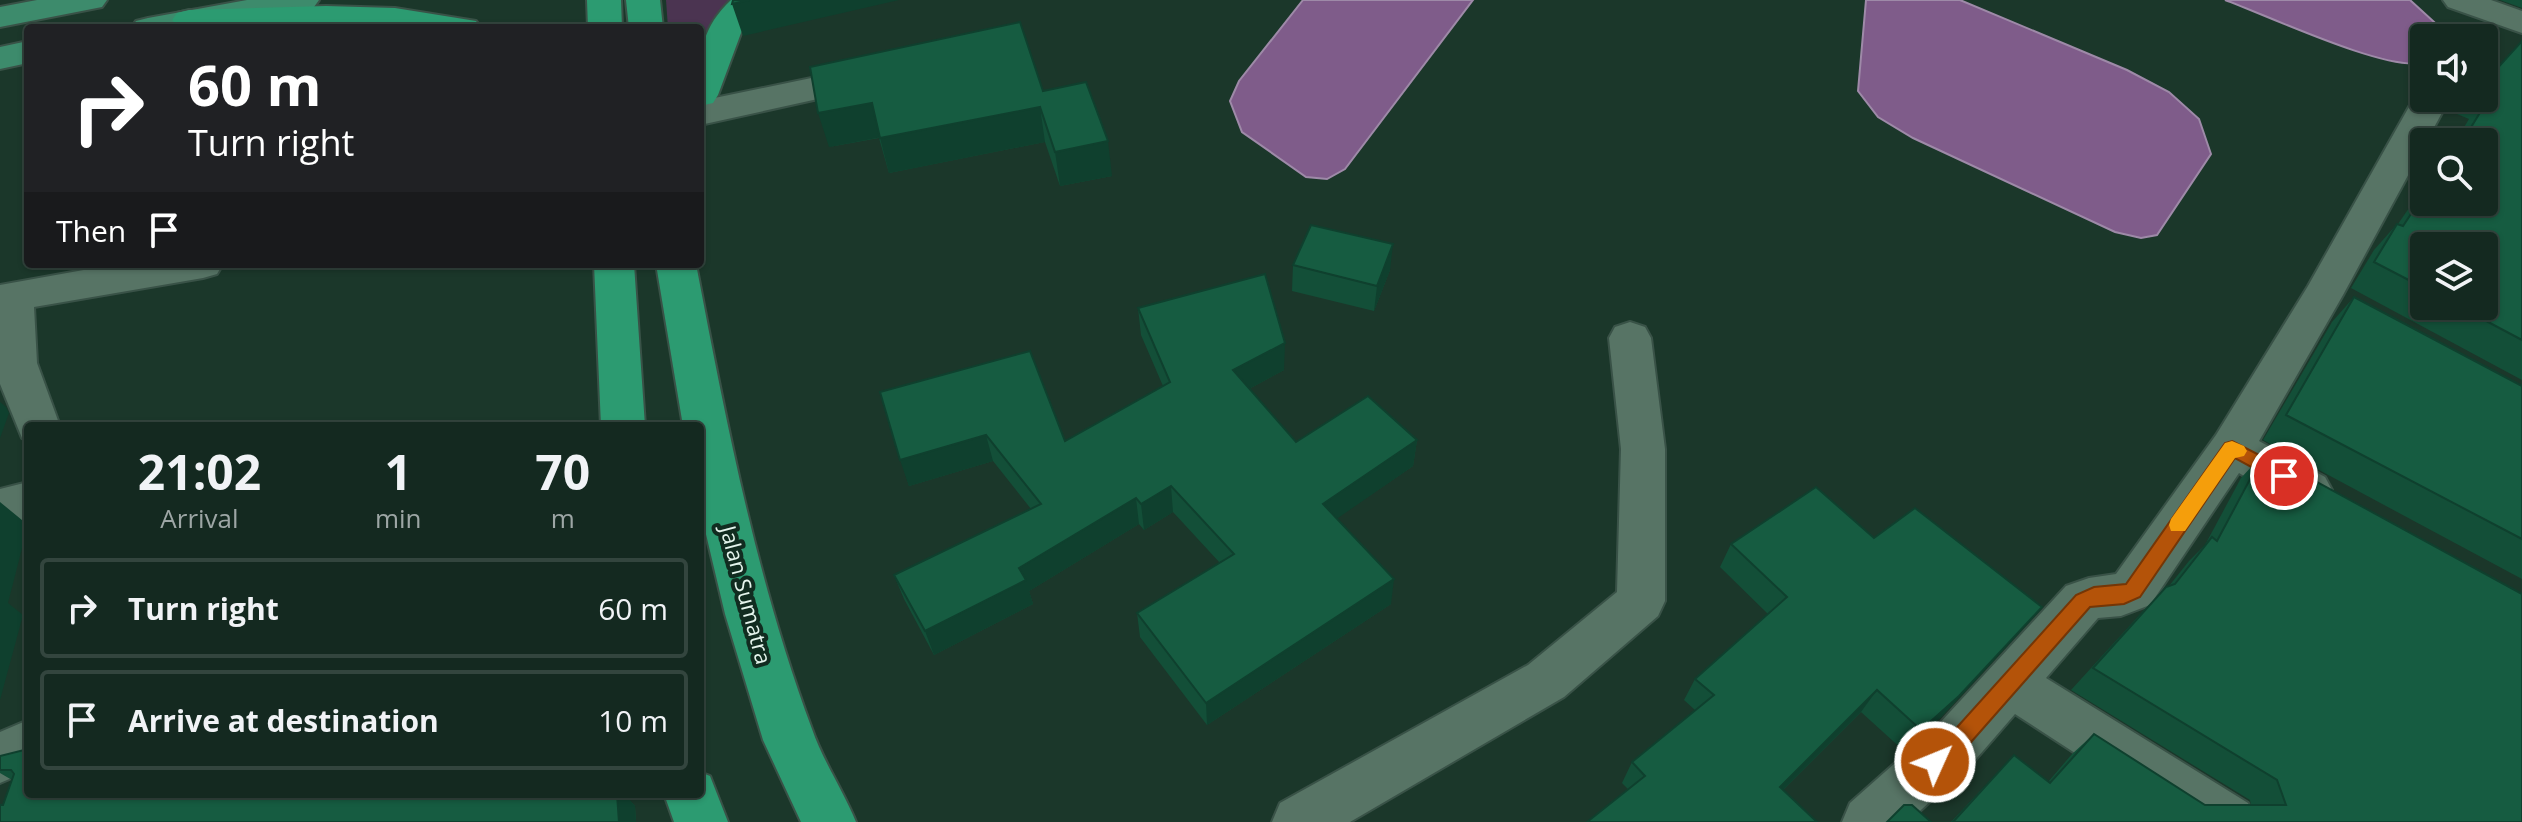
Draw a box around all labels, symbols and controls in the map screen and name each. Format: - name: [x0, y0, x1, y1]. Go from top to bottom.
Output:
- map controls: [2410, 24, 2498, 320]
- button: sound: [2410, 24, 2498, 112]
- text: 60 m: [188, 46, 322, 122]
- icon: right: [56, 56, 160, 160]
- text: Turn right: [188, 118, 354, 167]
- button: search: [2410, 128, 2498, 216]
- icon: arrive: [142, 208, 186, 252]
- text: Then: [56, 210, 126, 251]
- button: layers: [2410, 232, 2498, 320]
- text: 21:02: [138, 439, 261, 504]
- text: 1: [385, 439, 412, 504]
- text: 70: [535, 439, 590, 504]
- pin: [2250, 442, 2318, 510]
- icon: arrive: [2262, 454, 2306, 498]
- text: Arrival: [160, 500, 239, 536]
- text: min: [375, 500, 422, 536]
- text: m: [551, 500, 575, 536]
- street label: Jalan Sumatra: [714, 520, 780, 667]
- icon: right: [60, 586, 104, 630]
- text: Turn right: [128, 588, 279, 629]
- text: 60 m: [598, 588, 668, 629]
- icon: arrive: [60, 698, 104, 742]
- text: Arrive at destination: [128, 700, 439, 741]
- text: 10 m: [598, 700, 668, 741]
- position arrow: [1893, 720, 1977, 804]

